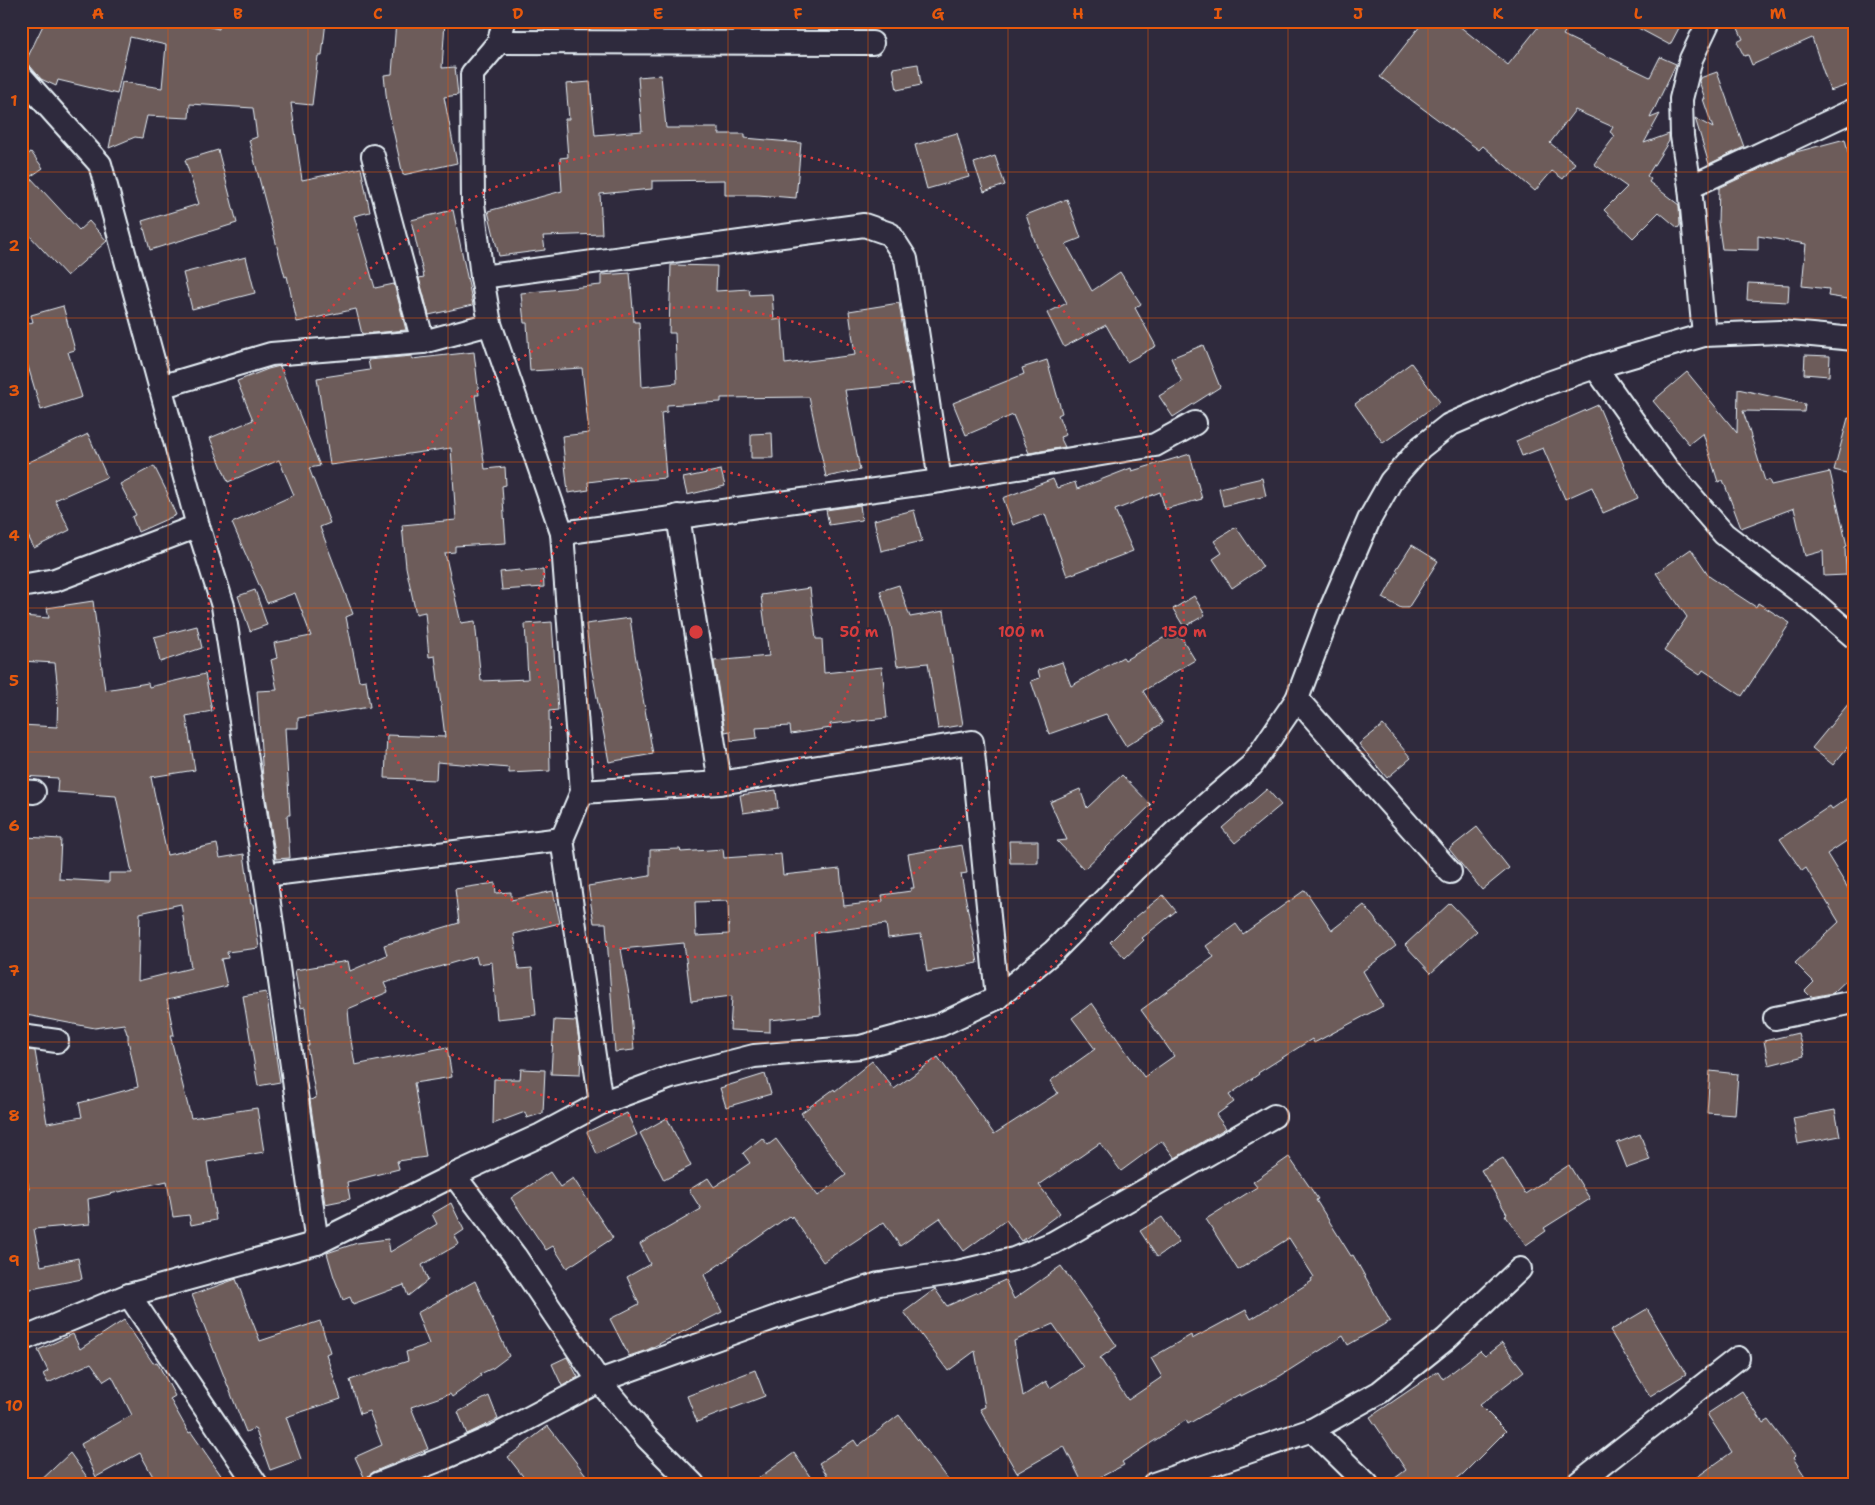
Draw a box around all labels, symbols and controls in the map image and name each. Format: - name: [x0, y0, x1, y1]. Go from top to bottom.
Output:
- text: A: [92, 3, 104, 24]
- text: B: [233, 3, 243, 24]
- text: C: [373, 3, 383, 24]
- text: D: [512, 3, 524, 24]
- text: E: [653, 3, 663, 24]
- text: F: [793, 3, 803, 24]
- text: G: [932, 3, 945, 24]
- text: H: [1072, 3, 1084, 24]
- text: I: [1214, 3, 1223, 24]
- text: J: [1353, 3, 1363, 24]
- text: K: [1493, 3, 1504, 24]
- text: L: [1634, 3, 1643, 24]
- text: M: [1770, 3, 1787, 24]
- text: 1: [10, 90, 18, 111]
- text: 2: [8, 235, 20, 256]
- text: 3: [8, 380, 20, 401]
- text: 4: [8, 525, 20, 546]
- text: 50 m: [840, 622, 879, 642]
- text: 100 m: [998, 622, 1044, 642]
- text: 150 m: [1161, 622, 1207, 642]
- centre of rings: [687, 623, 705, 641]
- text: 5: [9, 670, 19, 691]
- text: 6: [8, 815, 20, 836]
- text: 7: [8, 960, 20, 981]
- text: 8: [8, 1105, 20, 1126]
- text: 9: [8, 1250, 20, 1271]
- text: 10: [5, 1395, 23, 1416]

